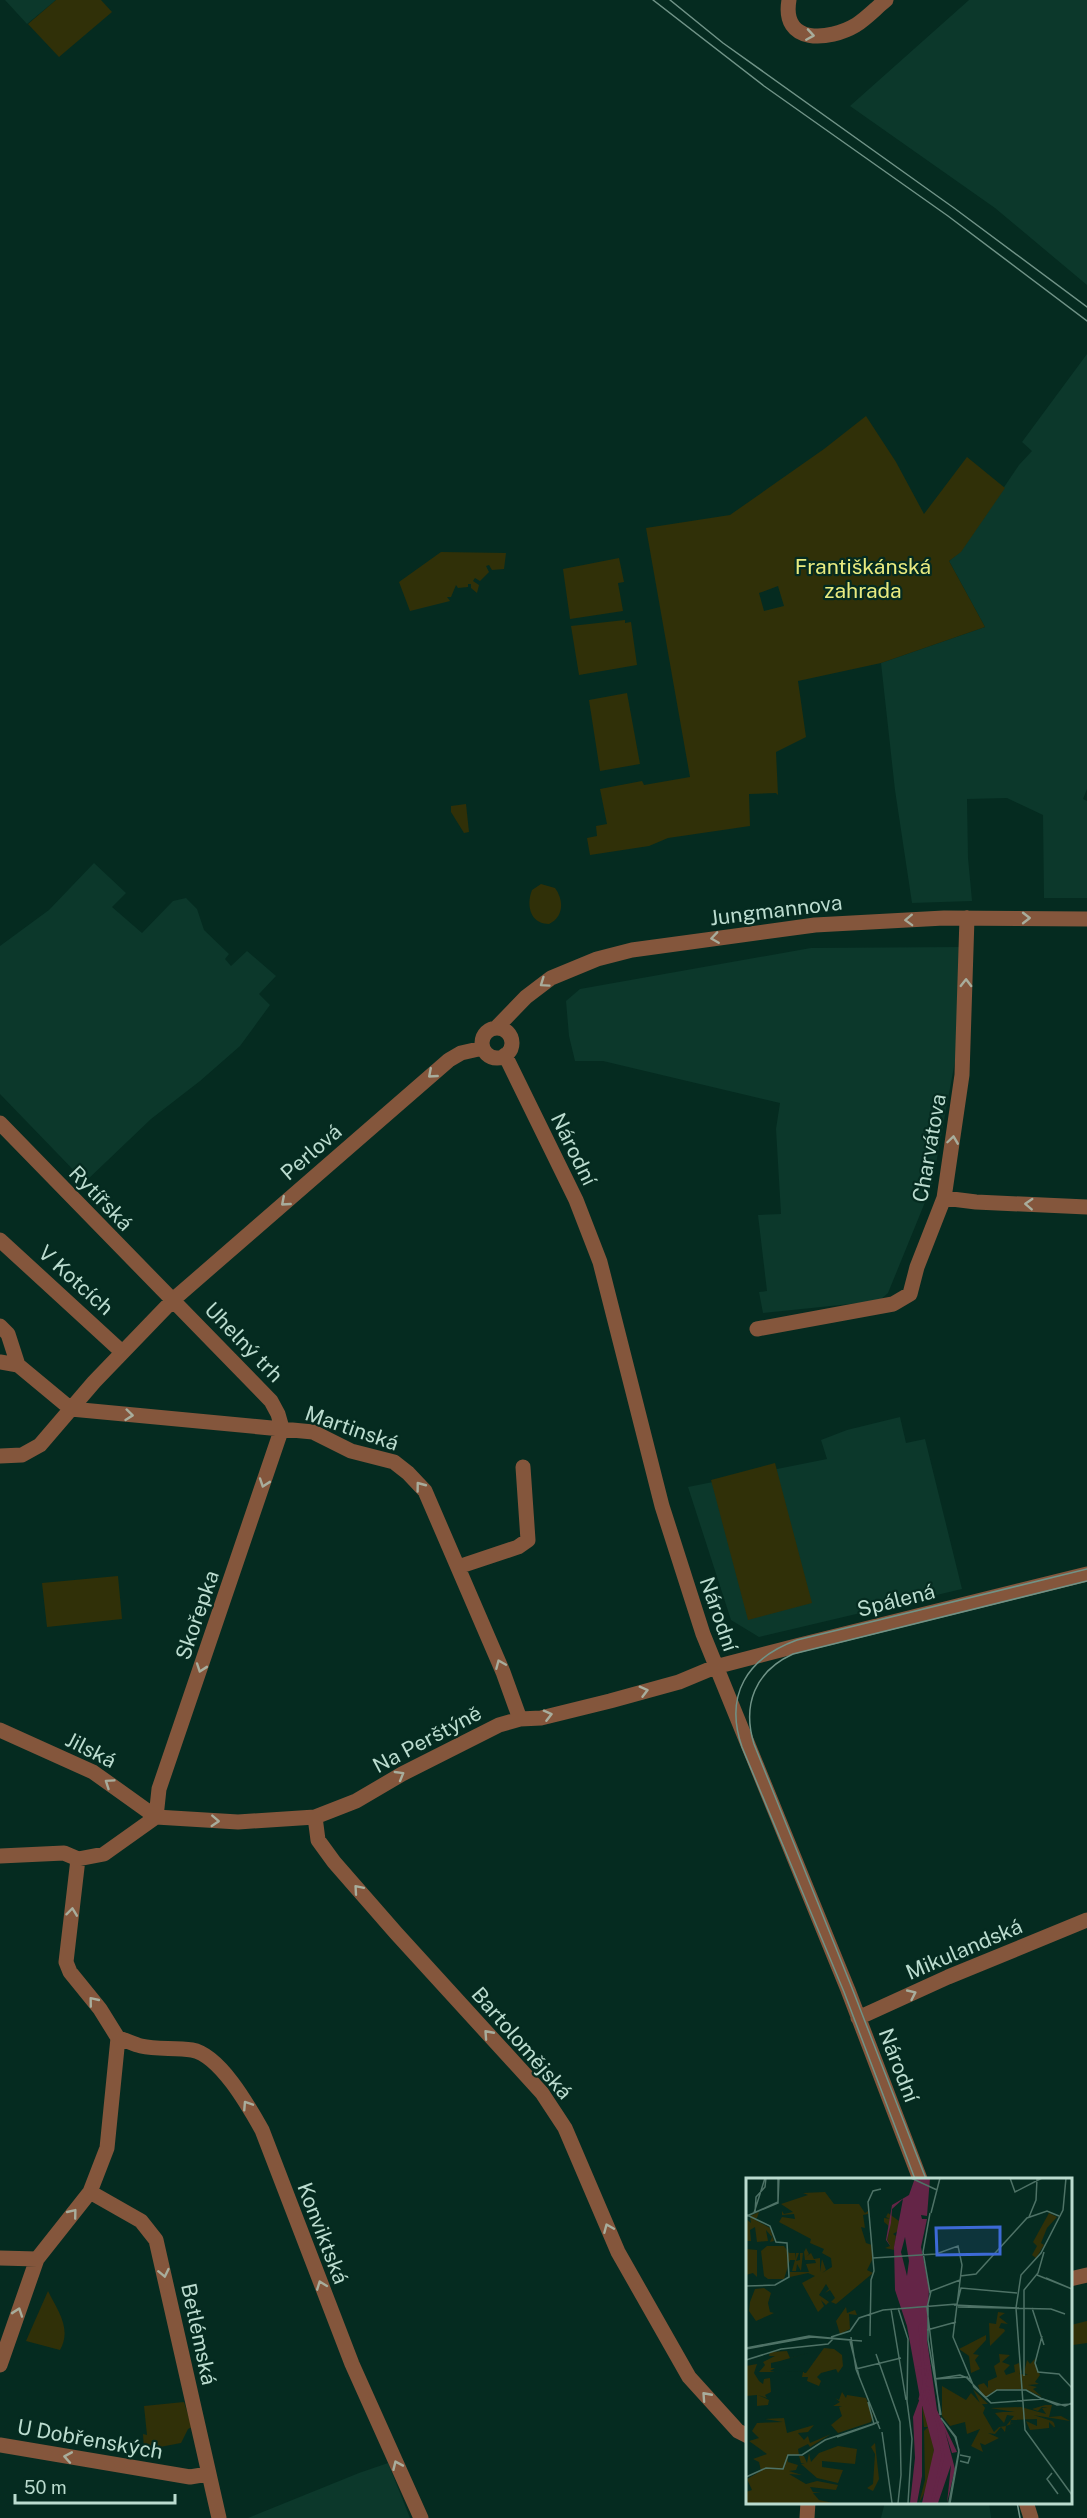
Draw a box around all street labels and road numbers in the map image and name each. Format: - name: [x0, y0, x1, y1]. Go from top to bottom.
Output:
- street label: Jungmannova: [708, 889, 844, 931]
- street label: Charvátova: [907, 1092, 951, 1204]
- street label: Národní: [546, 1109, 603, 1190]
- street label: Perlová: [275, 1119, 347, 1185]
- street label: Rytířská: [64, 1160, 138, 1236]
- street label: V Kotcích: [33, 1240, 119, 1320]
- street label: Uhelný trh: [200, 1297, 288, 1387]
- street label: Martinská: [302, 1400, 402, 1456]
- street label: Skořepka: [170, 1567, 224, 1663]
- street label: Národní: [695, 1573, 744, 1655]
- street label: Spálená: [854, 1578, 938, 1622]
- street label: Na Perštýně: [368, 1700, 486, 1778]
- street label: Jilská: [62, 1727, 120, 1773]
- street label: Mikulandská: [902, 1913, 1026, 1985]
- street label: Bartolomějská: [467, 1982, 577, 2104]
- street label: Národní: [874, 2024, 925, 2106]
- street label: Konviktská: [292, 2179, 354, 2287]
- street label: Betlémská: [176, 2281, 222, 2387]
- street label: U Dobřenských: [15, 2414, 165, 2464]

